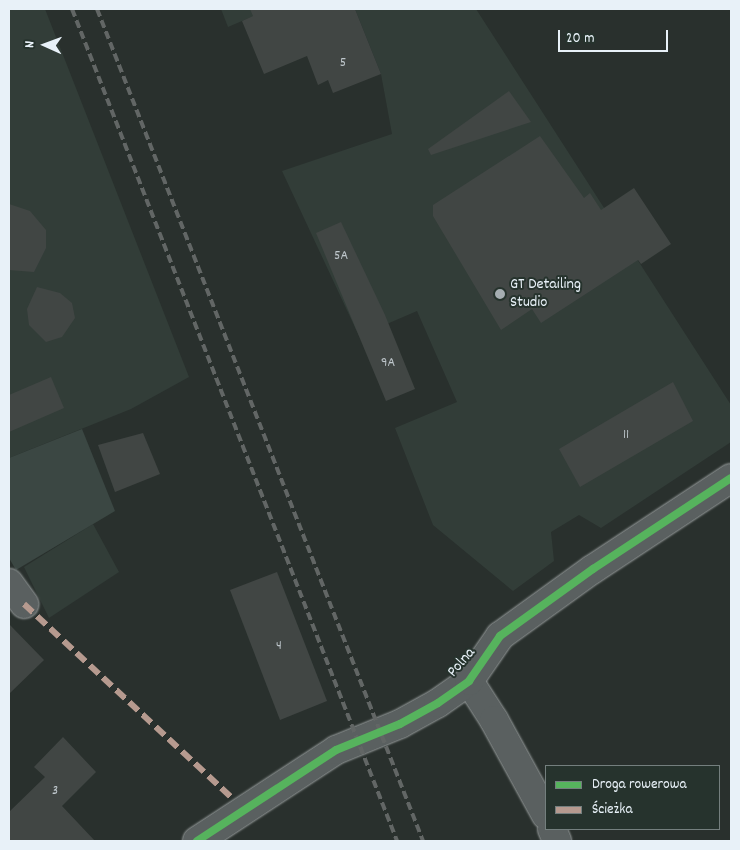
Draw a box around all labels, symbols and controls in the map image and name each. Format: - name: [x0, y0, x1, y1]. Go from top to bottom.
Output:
- north arrow: [20, 20, 70, 70]
- scale bar: [560, 20, 670, 52]
- text: 20 m: [566, 28, 594, 50]
- text: N: [20, 41, 40, 48]
- house number: 5: [340, 55, 346, 71]
- house number: 5A: [334, 248, 348, 264]
- place label: GT Detailing Studio: [510, 275, 581, 313]
- marker: GT Detailing Studio: [494, 288, 506, 300]
- house number: 9A: [381, 355, 395, 371]
- house number: 11: [623, 427, 629, 443]
- house number: 4: [276, 638, 282, 654]
- street label: Polna: [444, 644, 480, 682]
- legend: [545, 765, 720, 830]
- text: Droga rowerowa: [592, 774, 686, 796]
- house number: 3: [52, 783, 58, 799]
- text: Ścieżka: [592, 799, 632, 821]

